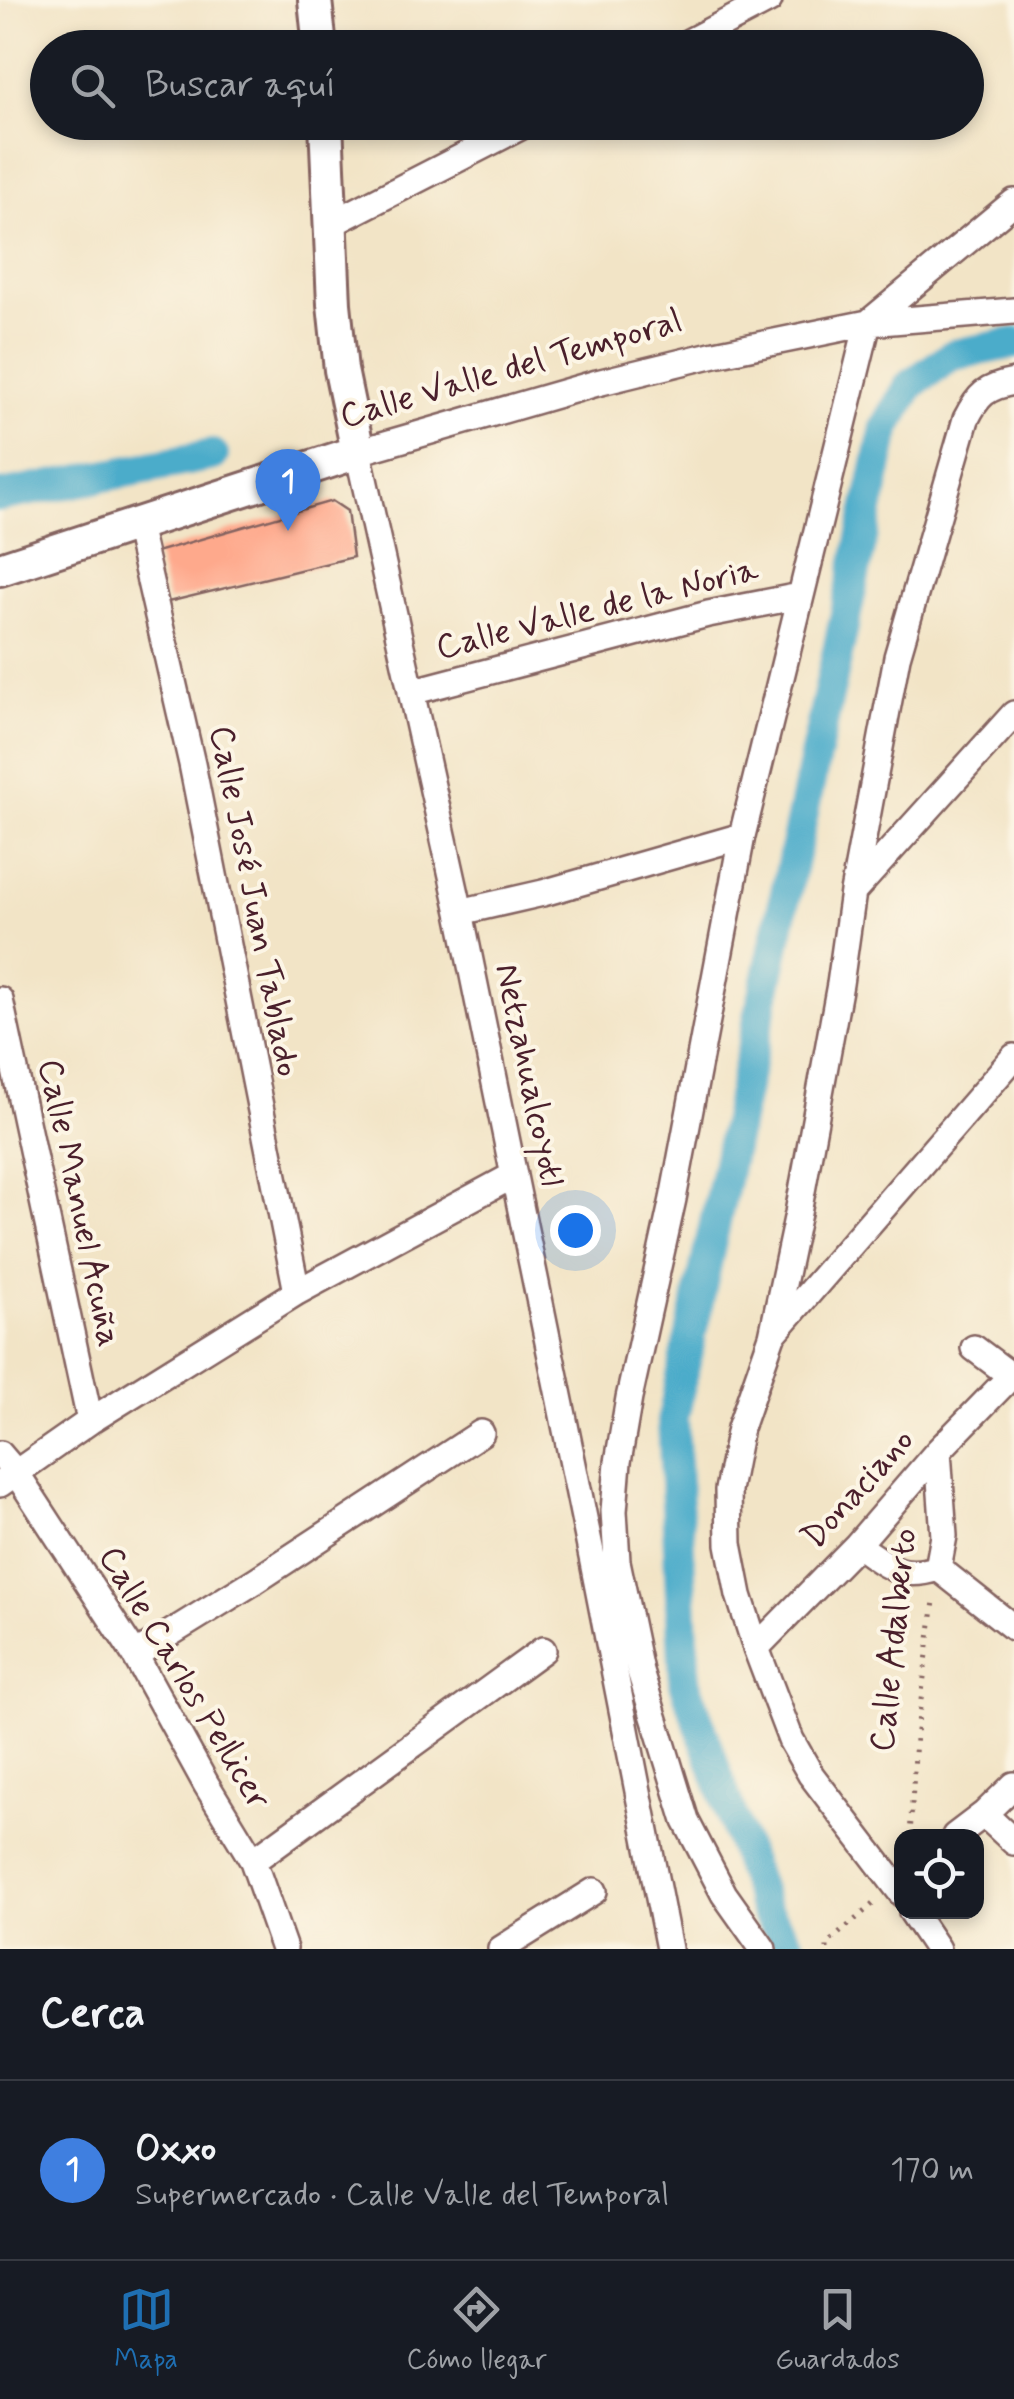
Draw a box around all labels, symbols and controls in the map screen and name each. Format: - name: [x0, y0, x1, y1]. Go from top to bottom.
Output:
- search box: [30, 30, 984, 140]
- icon: search: [65, 58, 120, 113]
- text: Buscar aquí: [145, 61, 336, 110]
- street label: Calle Valle del Temporal: [335, 298, 687, 440]
- pin: 1: [256, 448, 320, 531]
- street label: Calle Valle de la Noria: [431, 547, 764, 671]
- street label: Calle José Juan Tablado: [197, 722, 311, 1080]
- street label: Netzahualcoyotl: [483, 959, 575, 1191]
- street label: Calle Manuel Acuña: [26, 1055, 132, 1351]
- your location: [550, 1205, 601, 1256]
- street label: Donaciano: [791, 1419, 925, 1559]
- street label: Calle Adalberto: [859, 1526, 929, 1754]
- street label: Calle Carlos Pellicer: [87, 1538, 281, 1819]
- map controls: [894, 1829, 984, 1919]
- button: locate: [894, 1829, 984, 1919]
- text: Cerca: [40, 1987, 145, 2042]
- text: Oxxo: [135, 2125, 216, 2174]
- text: 1: [65, 2149, 80, 2191]
- text: 170 m: [890, 2149, 974, 2191]
- text: Supermercado · Calle Valle del Temporal: [135, 2174, 669, 2216]
- tab: Mapa: [114, 2282, 178, 2379]
- tab: Cómo llegar: [407, 2282, 547, 2379]
- tab: Guardados: [775, 2282, 900, 2379]

